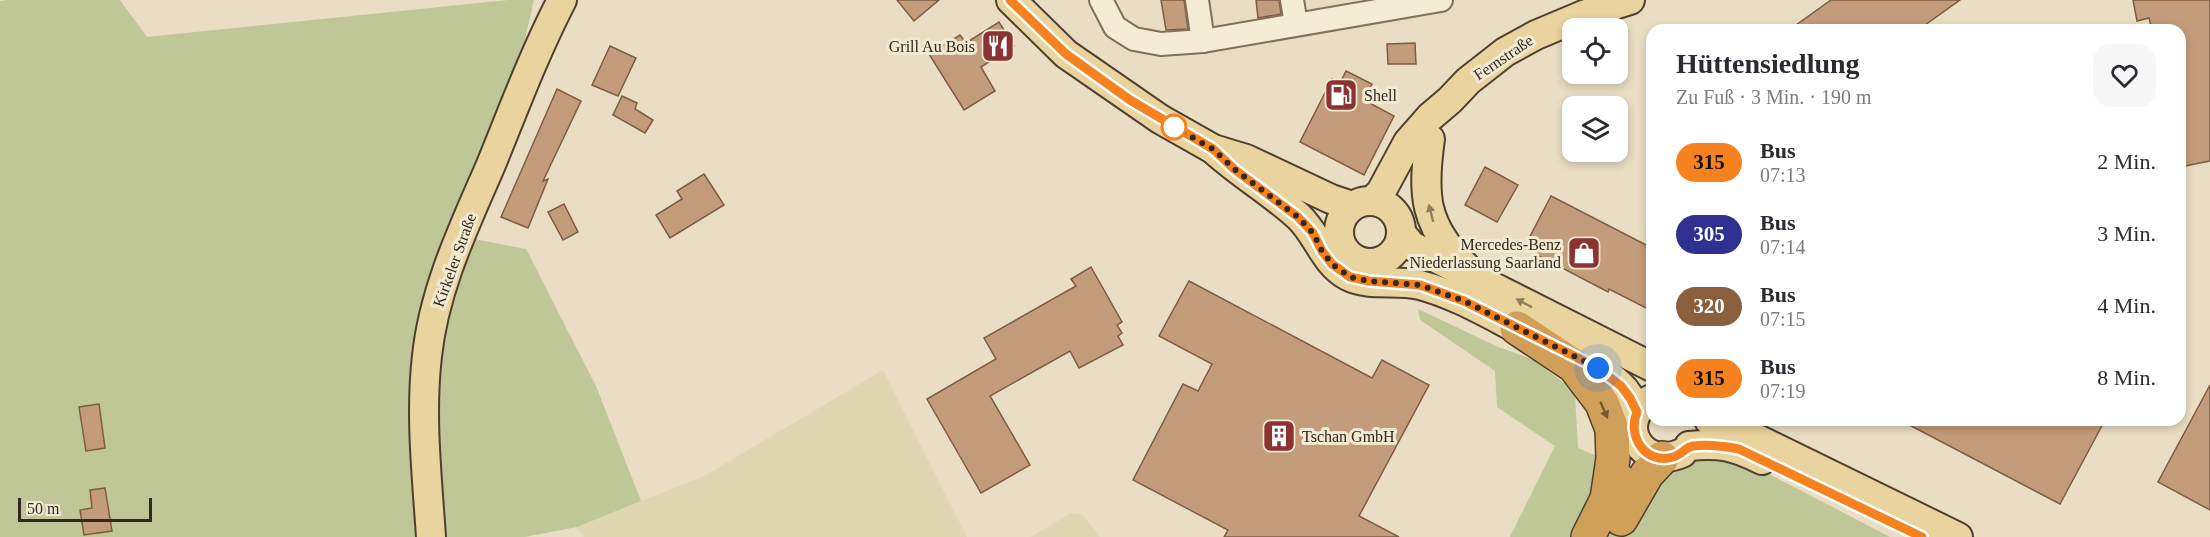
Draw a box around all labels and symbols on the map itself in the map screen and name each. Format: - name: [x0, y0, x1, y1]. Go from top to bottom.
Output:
- restaurant icon: Grill Au Bois: [980, 28, 1016, 64]
- street label: Fernstraße: [1471, 31, 1536, 83]
- place label: Grill Au Bois: [889, 38, 975, 55]
- fuel station icon: Shell: [1323, 77, 1359, 113]
- place label: Shell: [1364, 87, 1397, 104]
- unlabelled marker: [1161, 114, 1187, 140]
- one-way arrow: [1425, 204, 1435, 222]
- street label: Kirkeler Straße: [430, 211, 479, 309]
- shop icon: Mercedes-Benz Niederlassung Saarland: [1566, 235, 1602, 271]
- place label: Mercedes-Benz Niederlassung Saarland: [1409, 236, 1561, 272]
- one-way arrow: [1515, 298, 1532, 308]
- your location: [1583, 353, 1613, 383]
- one-way arrow: [1600, 401, 1609, 419]
- building icon: Tschan GmbH: [1261, 418, 1297, 454]
- place label: Tschan GmbH: [1302, 428, 1395, 445]
- scale bar: [18, 495, 152, 522]

